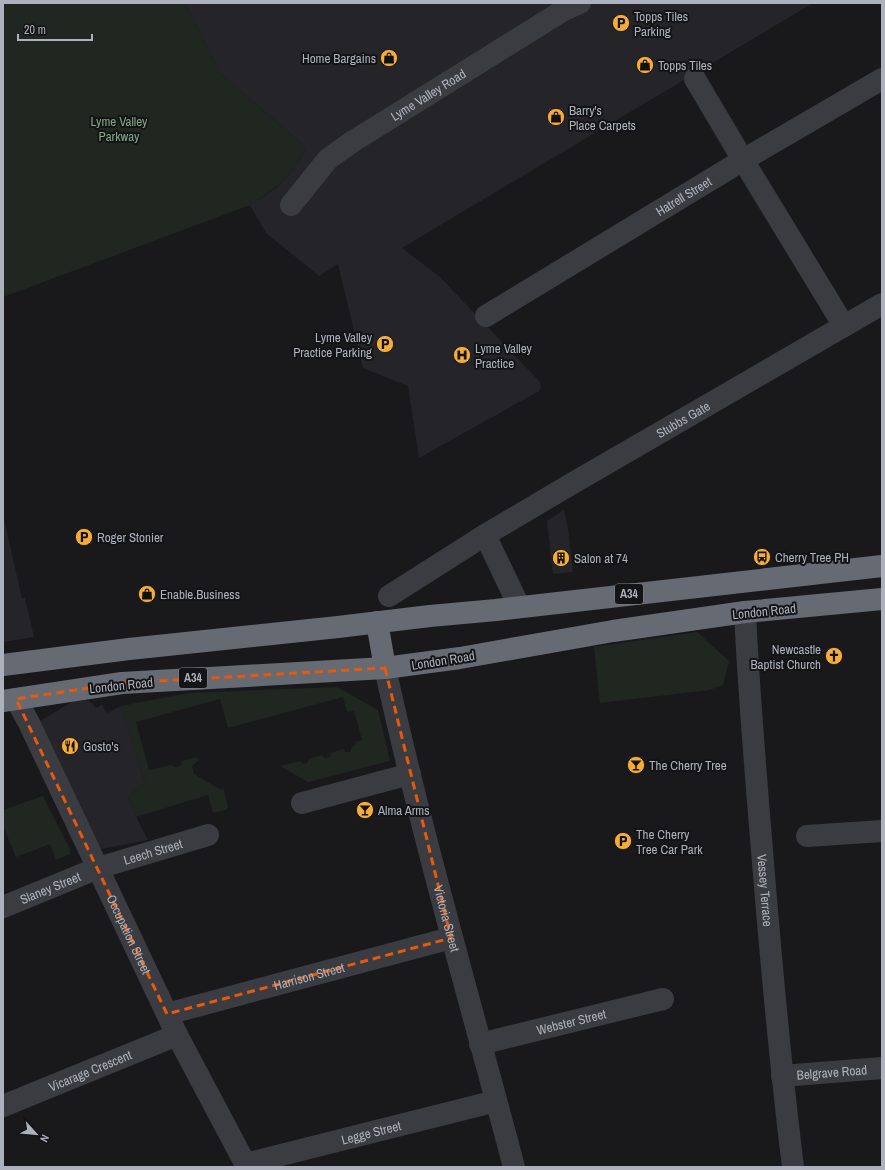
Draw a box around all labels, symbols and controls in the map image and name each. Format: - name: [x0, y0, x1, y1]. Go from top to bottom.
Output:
- place label: Topps Tiles Parking: [634, 8, 688, 40]
- parking icon: Topps Tiles Parking: [611, 13, 631, 33]
- scale bar: [18, 16, 92, 42]
- text: 20 m: [24, 22, 46, 38]
- shop icon: Home Bargains: [379, 48, 399, 68]
- place label: Home Bargains: [302, 50, 376, 67]
- shop icon: Topps Tiles: [635, 55, 655, 75]
- place label: Topps Tiles: [658, 57, 712, 74]
- street label: Lyme Valley Road: [388, 65, 469, 125]
- place label: Barry's Place Carpets: [569, 102, 636, 134]
- shop icon: Barry's Place Carpets: [546, 107, 566, 127]
- park label: Lyme Valley Parkway: [91, 113, 148, 145]
- street label: Hatrell Street: [653, 173, 715, 220]
- place label: Lyme Valley Practice Parking: [293, 329, 373, 361]
- parking icon: Lyme Valley Practice Parking: [375, 334, 395, 354]
- place label: Lyme Valley Practice: [475, 340, 533, 372]
- hospital icon: Lyme Valley Practice: [452, 345, 472, 365]
- street label: Stubbs Gate: [653, 397, 713, 442]
- parking icon: Roger Stonier: [74, 527, 94, 547]
- place label: Roger Stonier: [97, 529, 164, 546]
- bus stop icon: Cherry Tree PH: [752, 547, 772, 567]
- building icon: Salon at 74: [551, 548, 571, 568]
- place label: Cherry Tree PH: [775, 549, 849, 566]
- place label: Salon at 74: [574, 550, 628, 567]
- shop icon: Enable.Business: [137, 584, 157, 604]
- road number: A34: [615, 584, 643, 604]
- place label: Enable.Business: [160, 586, 240, 603]
- street label: London Road: [731, 600, 797, 623]
- place label: Newcastle Baptist Church: [750, 641, 821, 673]
- church icon: Newcastle Baptist Church: [824, 646, 844, 666]
- street label: London Road: [410, 647, 476, 674]
- road number: A34: [179, 668, 207, 688]
- street label: London Road: [88, 674, 154, 697]
- restaurant icon: Gosto's: [60, 736, 80, 756]
- place label: Gosto's: [83, 738, 119, 755]
- bar icon: The Cherry Tree: [626, 755, 646, 775]
- place label: The Cherry Tree: [649, 757, 727, 774]
- bar icon: Alma Arms: [355, 800, 375, 820]
- place label: Alma Arms: [377, 802, 430, 819]
- place label: The Cherry Tree Car Park: [636, 826, 703, 858]
- parking icon: The Cherry Tree Car Park: [613, 831, 633, 851]
- street label: Leech Street: [122, 835, 185, 869]
- street label: Vessey Terrace: [753, 853, 776, 927]
- street label: Slaney Street: [17, 868, 83, 908]
- street label: Victoria Street: [430, 883, 463, 954]
- street label: Occupation Street: [103, 892, 155, 977]
- street label: Harrison Street: [272, 959, 346, 994]
- street label: Webster Street: [535, 1005, 608, 1039]
- street label: Vicarage Crescent: [46, 1046, 134, 1095]
- street label: Belgrave Road: [796, 1061, 868, 1084]
- north arrow: [16, 1114, 56, 1154]
- street label: Legge Street: [339, 1117, 403, 1149]
- text: N: [37, 1132, 53, 1145]

